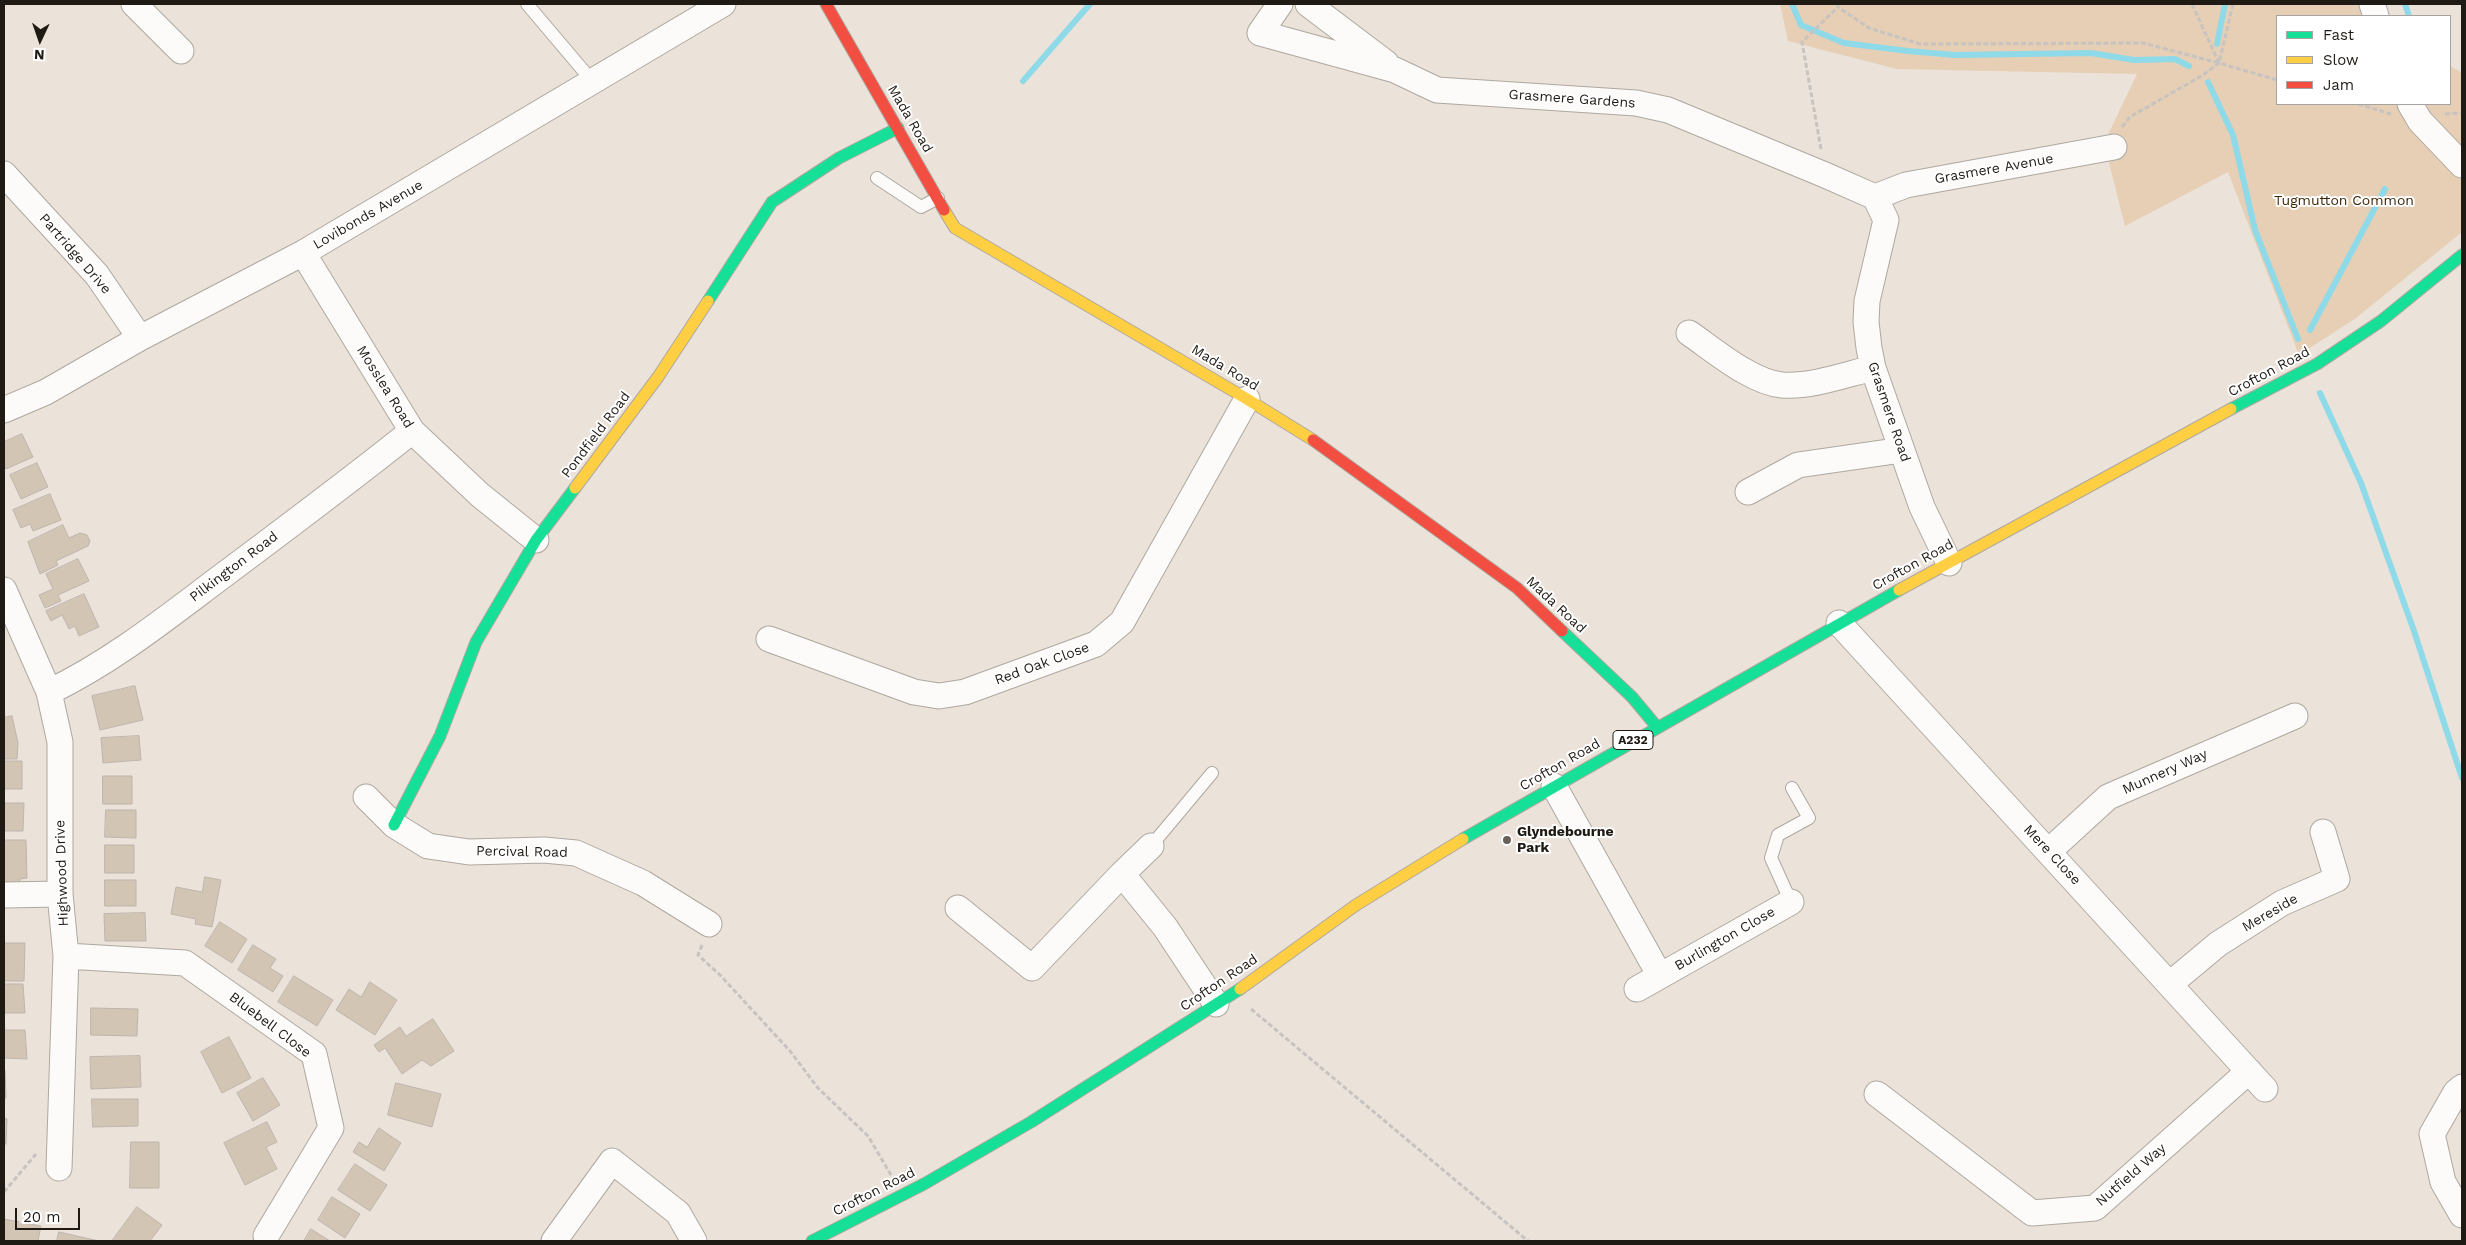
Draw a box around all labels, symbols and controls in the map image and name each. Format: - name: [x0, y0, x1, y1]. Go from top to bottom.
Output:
- north arrow: [15, 15, 65, 65]
- legend: [2276, 15, 2451, 105]
- text: Fast: [2323, 26, 2354, 44]
- text: N: [34, 47, 45, 63]
- text: Slow: [2323, 51, 2359, 69]
- text: Jam: [2323, 76, 2354, 94]
- street label: Mada Road: [884, 82, 936, 156]
- street label: Grasmere Gardens: [1508, 86, 1636, 112]
- street label: Grasmere Avenue: [1933, 150, 2055, 188]
- street label: Lovibonds Avenue: [310, 177, 426, 253]
- park label: Tugmutton Common: [2274, 193, 2414, 209]
- street label: Partridge Drive: [36, 210, 114, 298]
- street label: Mada Road: [1188, 341, 1262, 395]
- street label: Mosslea Road: [353, 343, 417, 431]
- street label: Crofton Road: [2225, 343, 2313, 401]
- street label: Grasmere Road: [1864, 360, 1914, 464]
- street label: Pondfield Road: [558, 389, 634, 481]
- street label: Pilkington Road: [187, 528, 281, 606]
- street label: Crofton Road: [1870, 536, 1956, 594]
- street label: Mada Road: [1523, 573, 1589, 637]
- street label: Red Oak Close: [992, 639, 1092, 689]
- road number: A232: [1613, 730, 1653, 750]
- street label: Crofton Road: [1517, 735, 1603, 795]
- street label: Munnery Way: [2120, 746, 2210, 798]
- street label: Highwood Drive: [52, 819, 72, 927]
- street label: Mere Close: [2020, 821, 2084, 889]
- place label: Glyndebourne Park: [1517, 824, 1614, 856]
- marker: Glyndebourne Park: [1501, 834, 1513, 846]
- street label: Percival Road: [476, 843, 568, 861]
- street label: Mereside: [2239, 890, 2301, 936]
- street label: Burlington Close: [1672, 903, 1778, 975]
- street label: Crofton Road: [1177, 951, 1261, 1015]
- street label: Bluebell Close: [226, 989, 314, 1061]
- street label: Nutfield Way: [2093, 1140, 2169, 1210]
- street label: Crofton Road: [830, 1164, 918, 1220]
- scale bar: [18, 1198, 82, 1230]
- text: 20 m: [23, 1208, 61, 1226]

